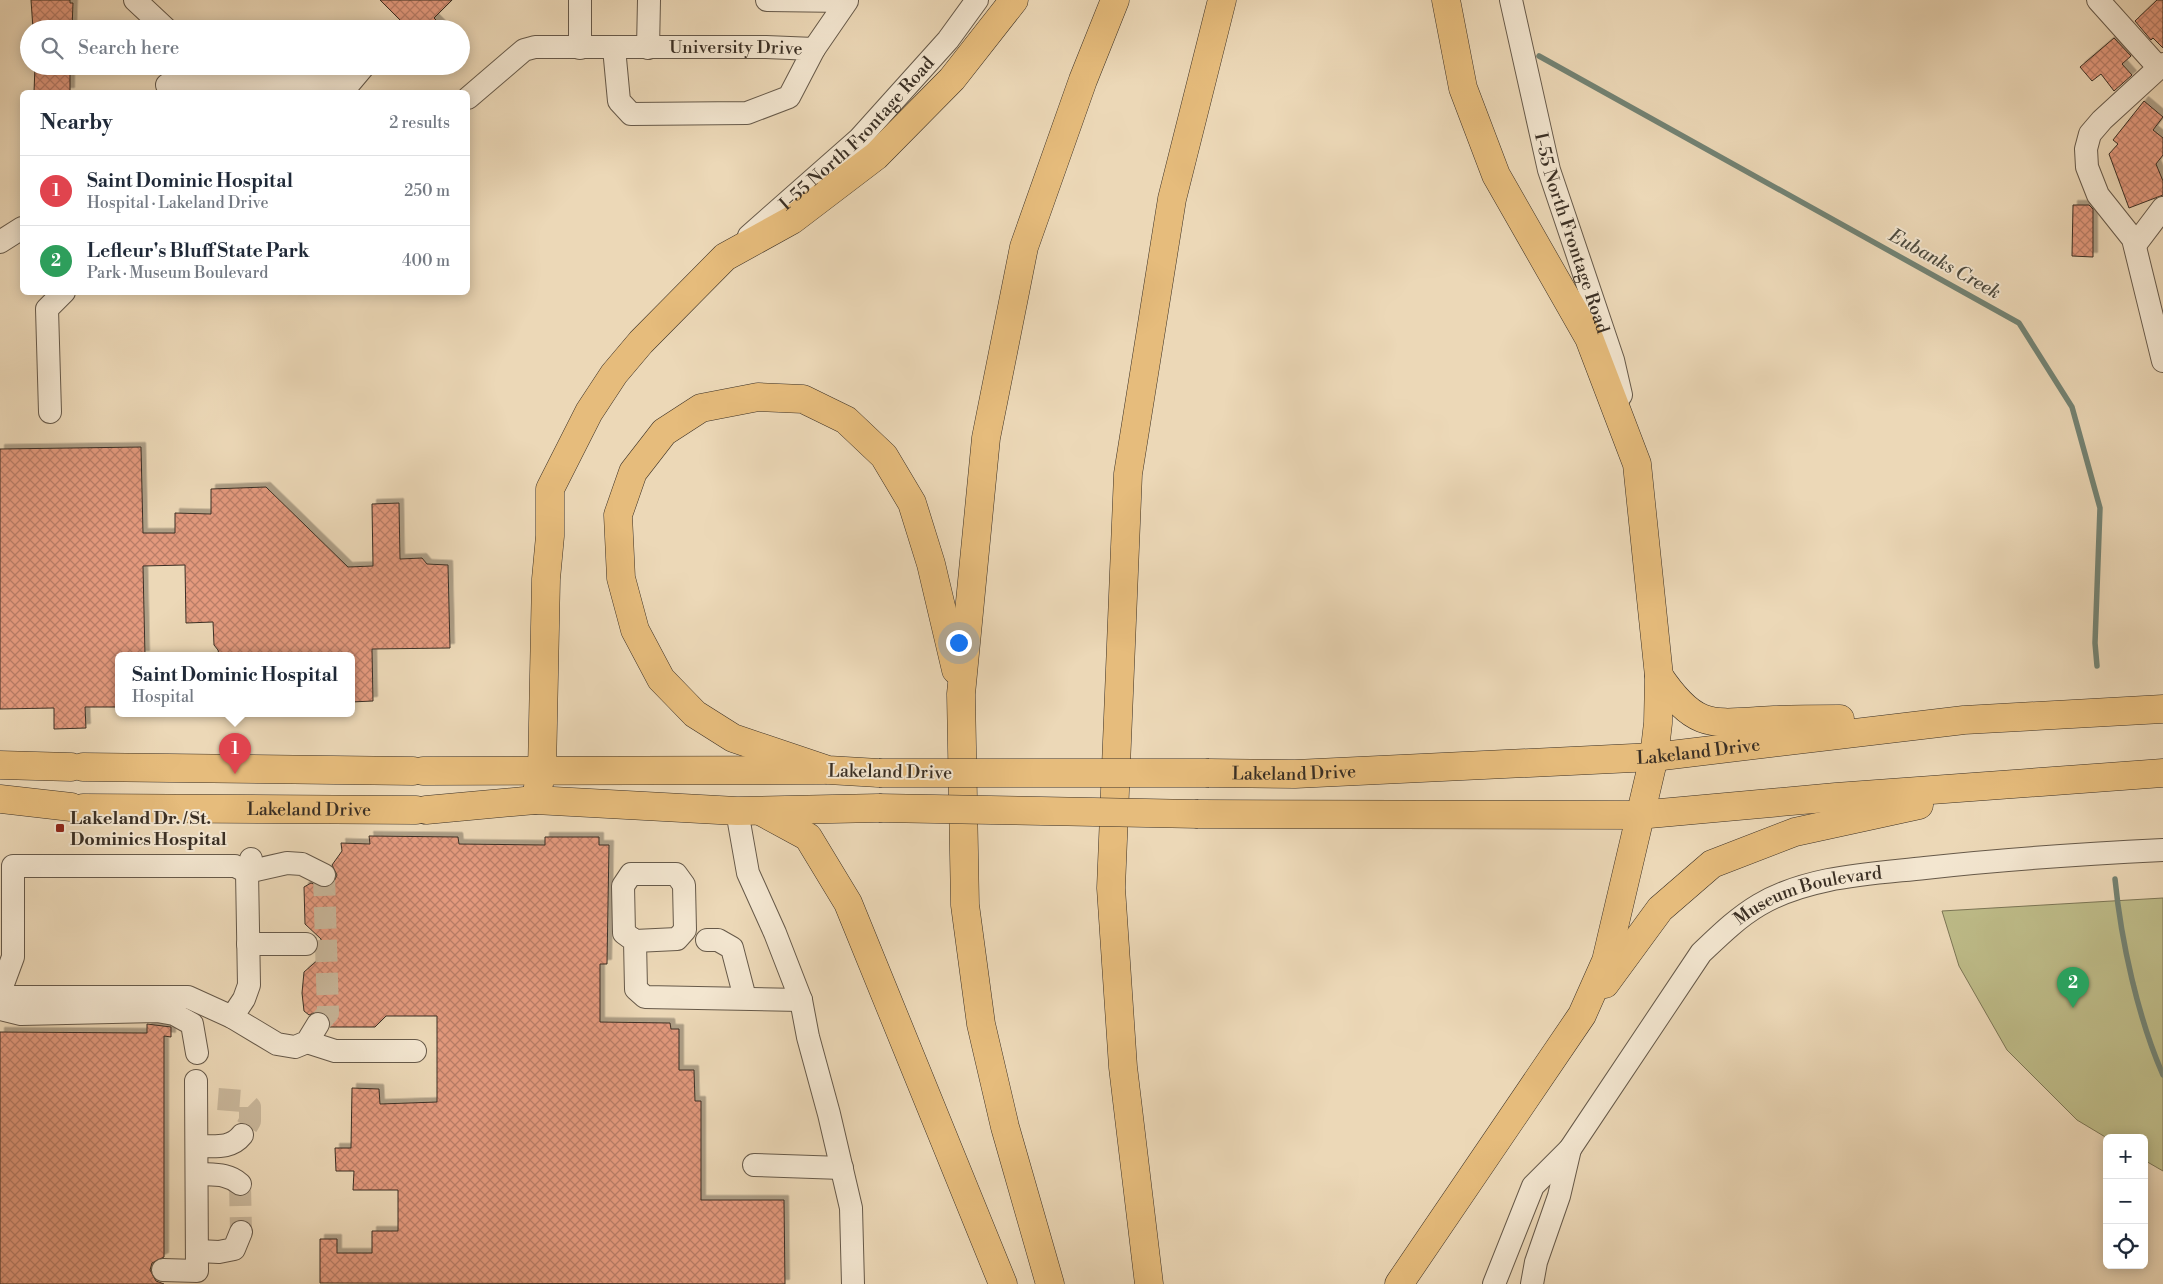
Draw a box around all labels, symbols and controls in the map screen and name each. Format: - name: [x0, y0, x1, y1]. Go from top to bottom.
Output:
- search box: [20, 20, 470, 75]
- icon: search: [38, 34, 66, 62]
- text: Search here: [78, 36, 179, 60]
- street label: University Drive: [669, 36, 803, 60]
- street label: I-55 North Frontage Road: [775, 51, 940, 215]
- text: Nearby: [40, 110, 113, 136]
- text: 2 results: [389, 113, 450, 133]
- street label: I-55 North Frontage Road: [1529, 130, 1615, 337]
- text: Saint Dominic Hospital: [87, 169, 293, 193]
- text: 1: [52, 181, 60, 201]
- text: 250 m: [404, 181, 450, 201]
- text: Hospital · Lakeland Drive: [87, 193, 269, 213]
- water label: Eubanks Creek: [1884, 223, 2005, 305]
- text: Lefleur's Bluff State Park: [87, 239, 309, 263]
- text: 2: [51, 251, 61, 271]
- text: 400 m: [402, 251, 450, 271]
- text: Park · Museum Boulevard: [87, 263, 268, 283]
- your location: [946, 630, 972, 656]
- popup: [115, 652, 355, 717]
- text: Saint Dominic Hospital: [132, 663, 338, 687]
- text: Hospital: [132, 687, 194, 707]
- pin: 1: [219, 733, 251, 774]
- street label: Lakeland Drive: [1636, 733, 1761, 769]
- street label: Lakeland Drive: [828, 759, 952, 785]
- street label: Lakeland Drive: [1232, 760, 1357, 786]
- street label: Lakeland Drive: [247, 797, 371, 821]
- place label: Lakeland Dr. / St. Dominics Hospital: [70, 807, 227, 851]
- marker: Lakeland Dr. / St. Dominics Hospital: [54, 822, 66, 834]
- street label: Museum Boulevard: [1729, 861, 1884, 930]
- pin: 2: [2057, 967, 2089, 1008]
- map controls: [2103, 1134, 2148, 1269]
- button: +: [2103, 1134, 2148, 1179]
- button: −: [2103, 1179, 2148, 1224]
- button: locate: [2103, 1224, 2148, 1269]

